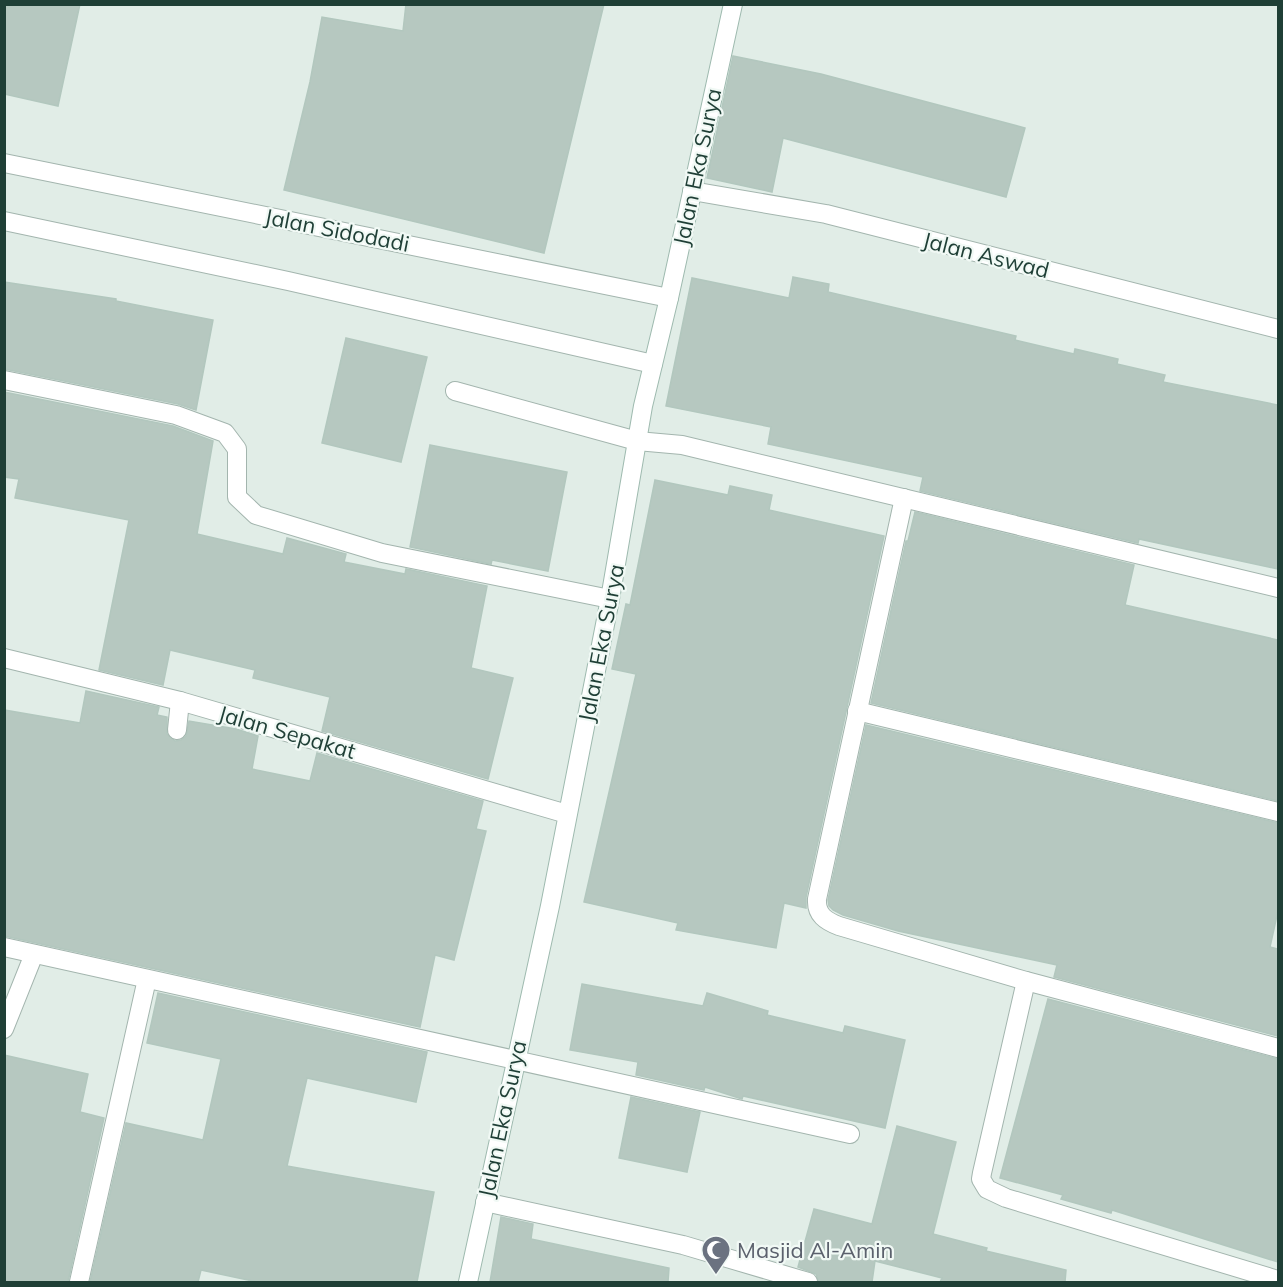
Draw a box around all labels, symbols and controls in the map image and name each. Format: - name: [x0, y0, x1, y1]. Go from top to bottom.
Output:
- street label: Jalan Eka Surya: [667, 86, 727, 248]
- street label: Jalan Sidodadi: [262, 202, 412, 258]
- street label: Jalan Aswad: [920, 226, 1052, 284]
- street label: Jalan Eka Surya: [572, 562, 630, 724]
- street label: Jalan Sepakat: [215, 699, 359, 765]
- street label: Jalan Eka Surya: [472, 1038, 532, 1200]
- mosque icon: Masjid Al-Amin: [700, 1234, 732, 1276]
- place label: Masjid Al-Amin: [737, 1236, 893, 1264]

